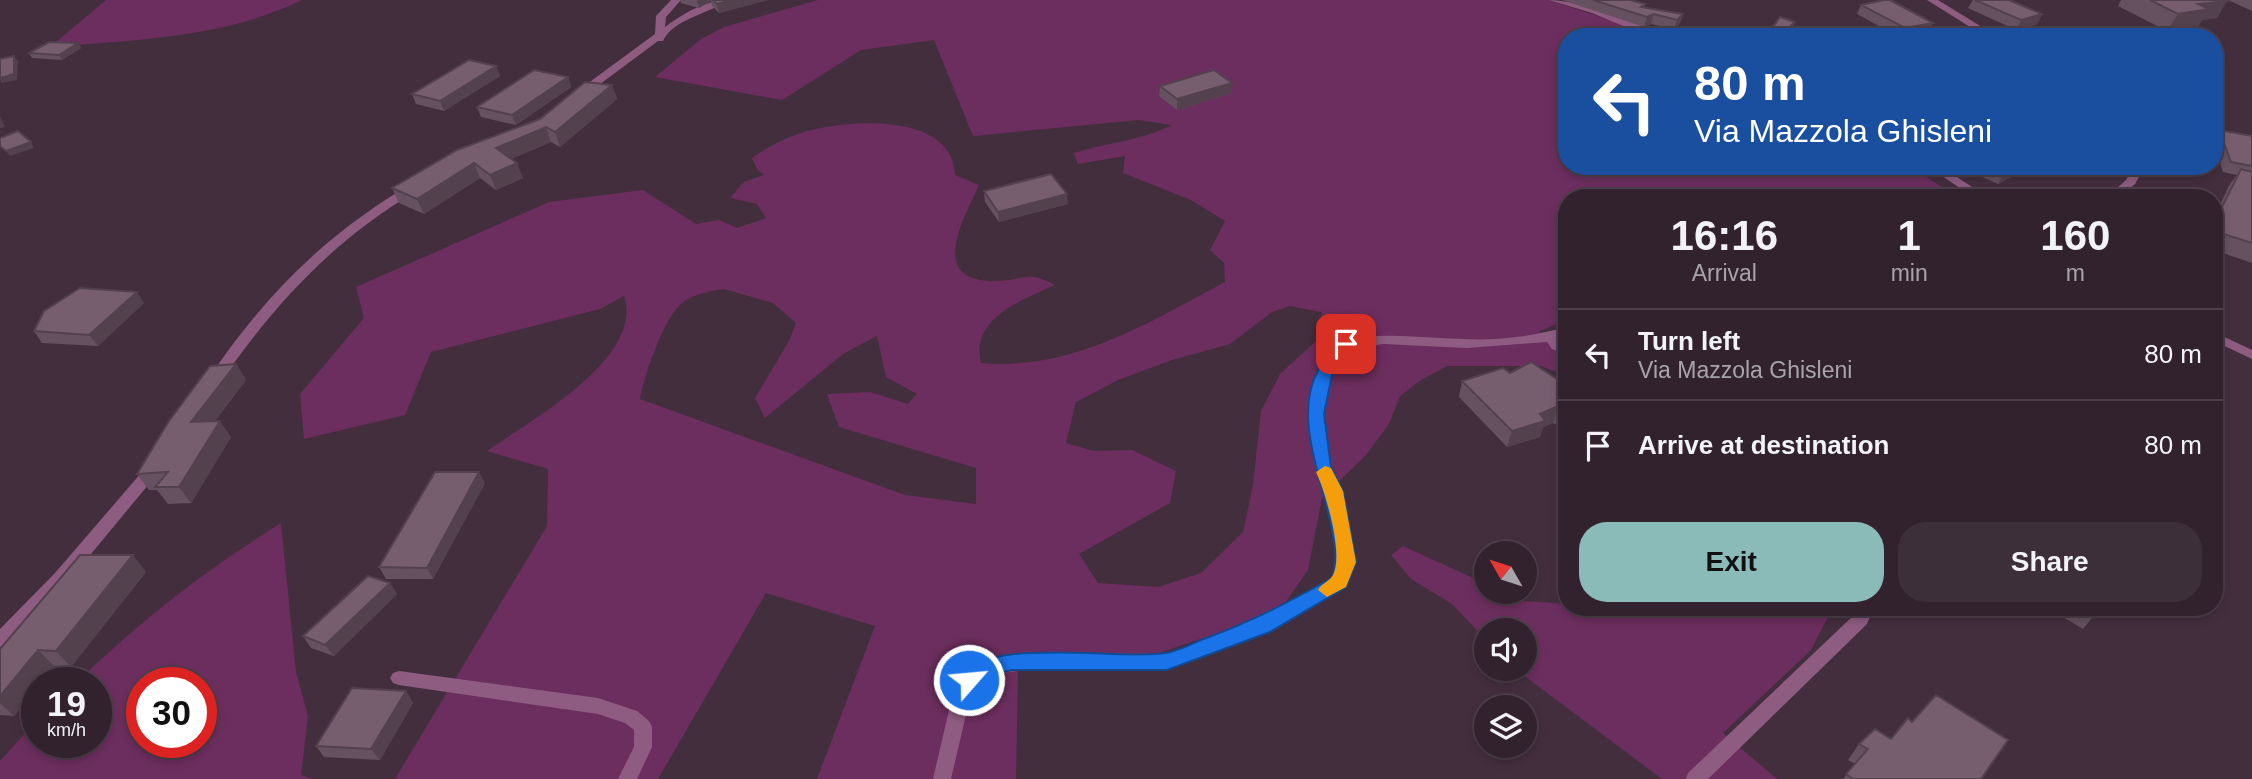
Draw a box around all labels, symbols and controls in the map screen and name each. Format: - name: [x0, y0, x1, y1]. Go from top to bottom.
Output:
- icon: left: [1579, 56, 1670, 147]
- text: 80 m: [1694, 56, 1806, 110]
- text: Via Mazzola Ghisleni: [1694, 113, 1992, 149]
- text: 16:16: [1671, 212, 1778, 259]
- text: 1: [1897, 212, 1921, 259]
- text: 160: [2040, 212, 2110, 259]
- text: Arrival: [1692, 260, 1757, 286]
- text: min: [1891, 260, 1928, 286]
- text: m: [2066, 260, 2085, 286]
- pin: [1316, 314, 1376, 374]
- icon: arrive: [1327, 325, 1365, 363]
- text: Turn left: [1638, 326, 1740, 356]
- icon: left: [1579, 336, 1617, 374]
- text: 80 m: [2144, 339, 2202, 369]
- text: Via Mazzola Ghisleni: [1638, 357, 1852, 383]
- icon: arrive: [1579, 427, 1617, 465]
- text: Arrive at destination: [1638, 430, 1889, 460]
- text: 80 m: [2144, 430, 2202, 460]
- button: Exit: [1579, 522, 1884, 602]
- button: Share: [1898, 522, 2202, 602]
- north arrow: [1474, 541, 1536, 604]
- map controls: [1474, 541, 1537, 758]
- button: sound: [1474, 618, 1537, 681]
- position arrow: [932, 643, 1006, 717]
- speed limit sign: 30: [126, 667, 217, 758]
- text: 19: [47, 684, 86, 723]
- button: layers: [1474, 695, 1537, 758]
- text: km/h: [47, 720, 86, 740]

